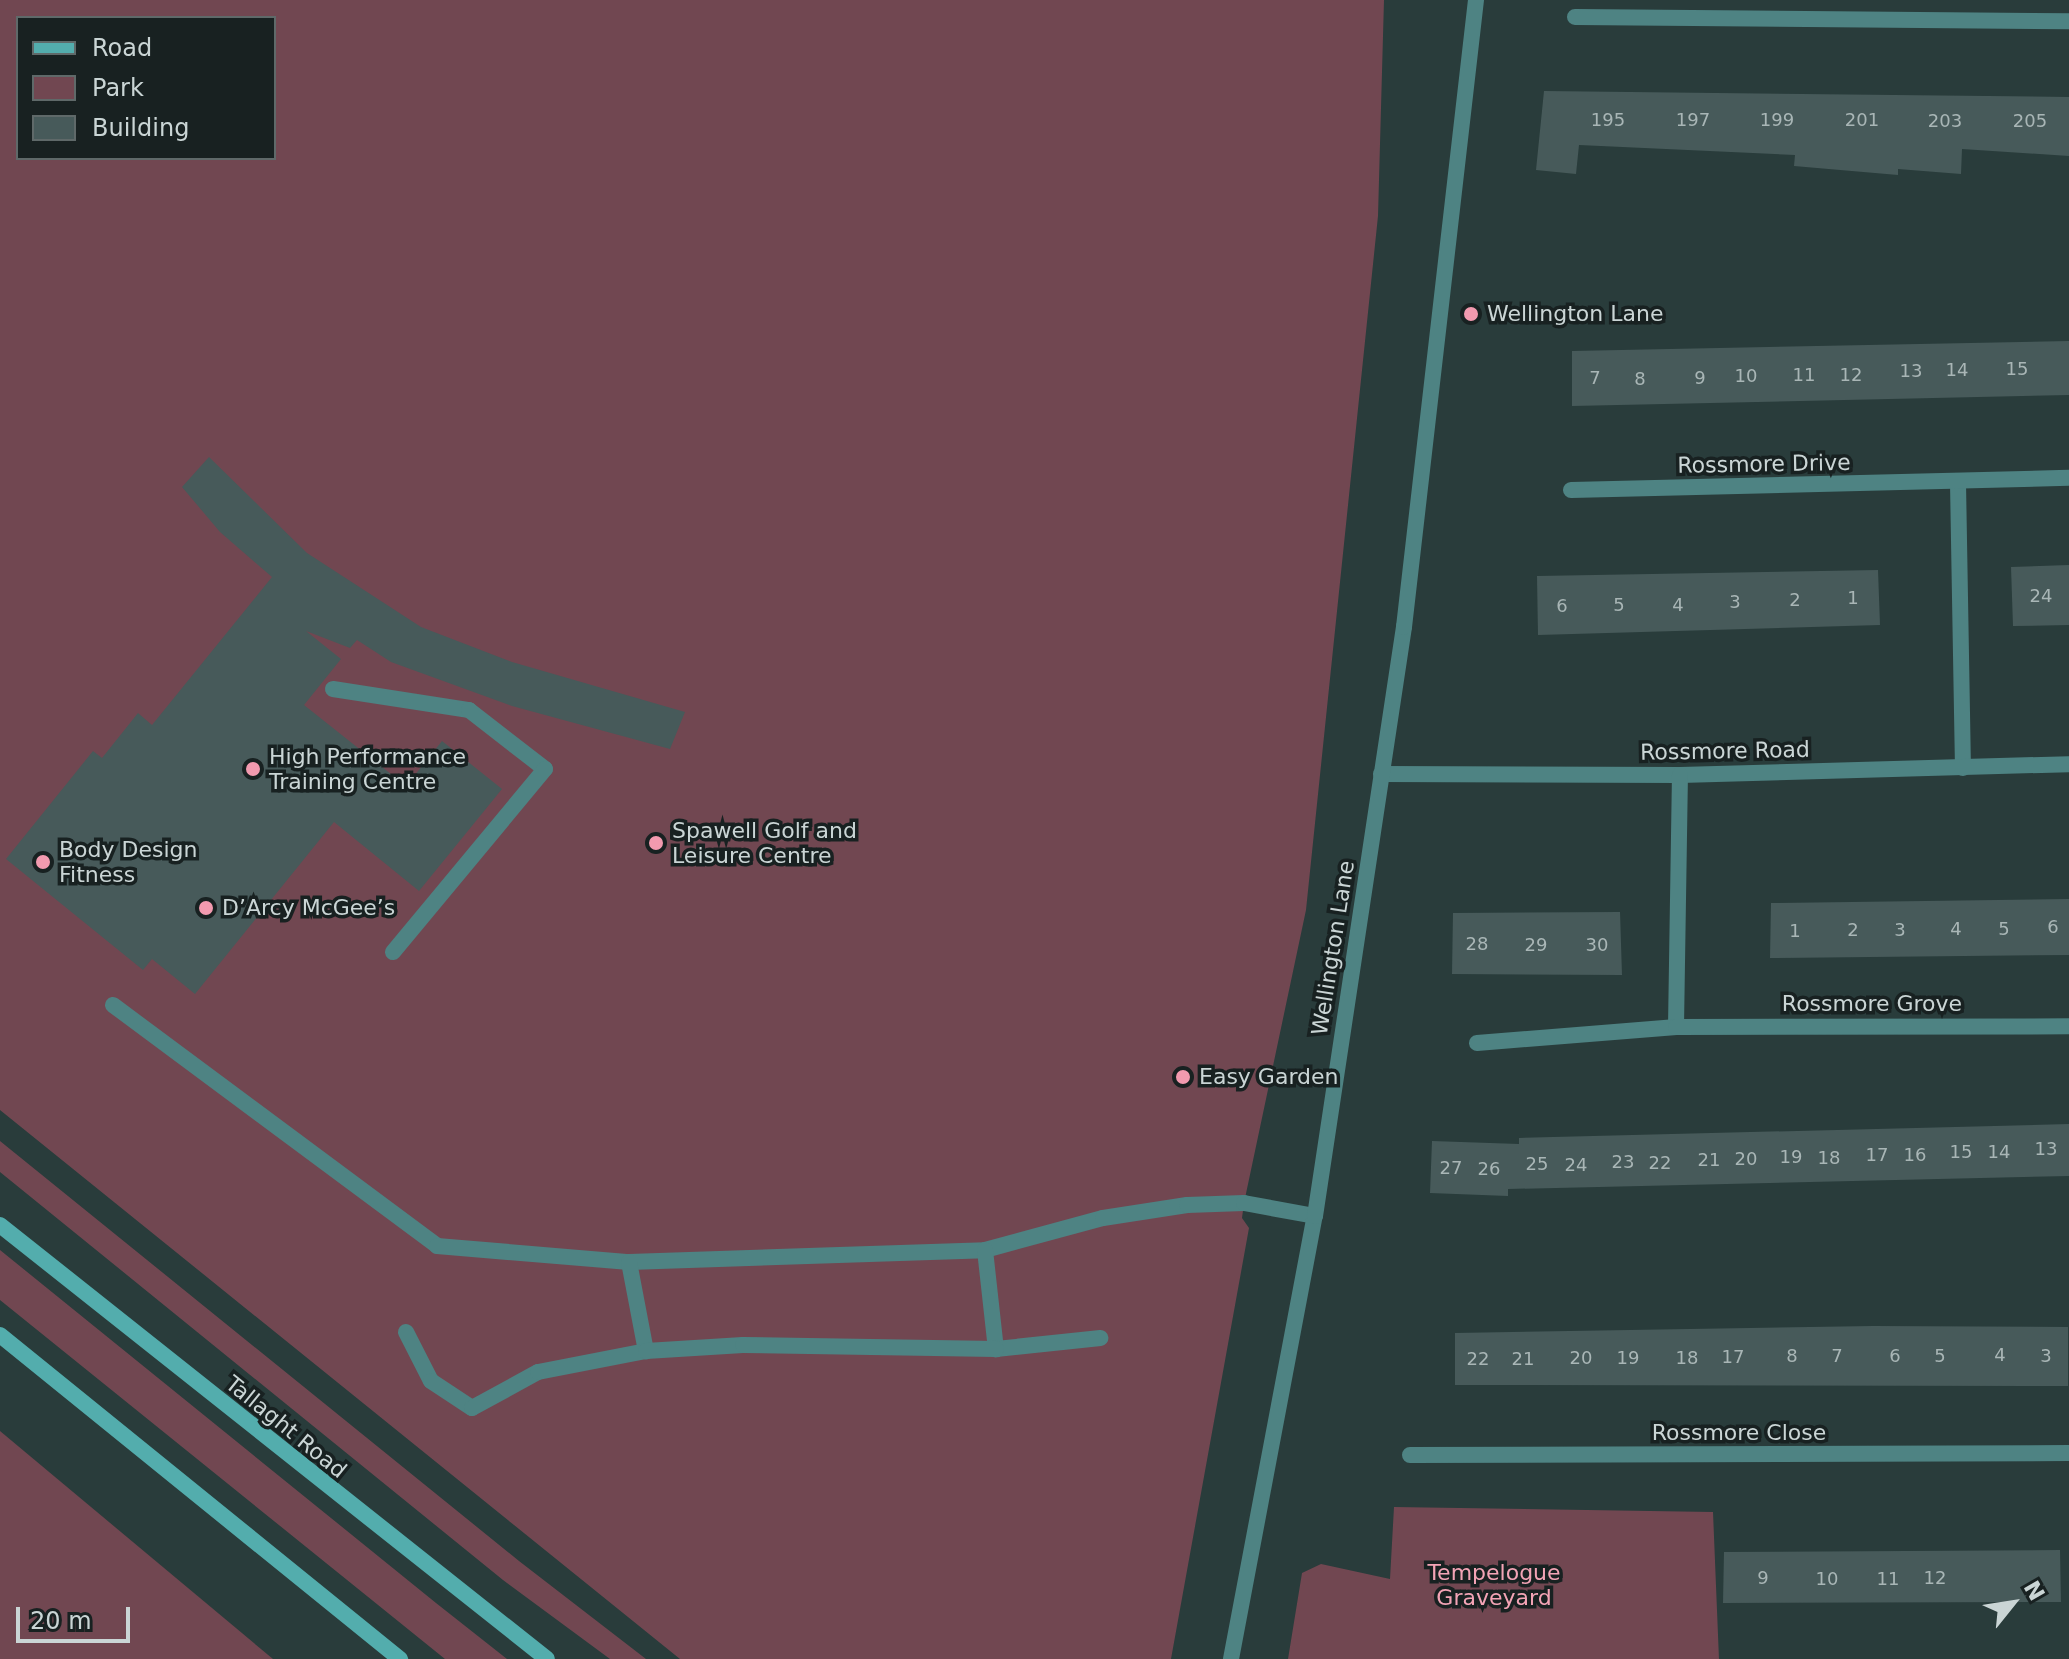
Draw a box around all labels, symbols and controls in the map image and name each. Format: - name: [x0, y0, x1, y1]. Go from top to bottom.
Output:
- legend: [16, 16, 276, 160]
- text: Road: [92, 34, 152, 62]
- text: Park: [92, 74, 144, 102]
- house number: 195: [1591, 109, 1625, 131]
- house number: 197: [1676, 109, 1710, 131]
- house number: 199: [1760, 109, 1794, 131]
- house number: 201: [1845, 109, 1879, 131]
- house number: 203: [1928, 110, 1962, 132]
- house number: 205: [2013, 110, 2047, 132]
- text: Building: [92, 114, 189, 142]
- place label: Wellington Lane: [1487, 301, 1663, 327]
- marker: Wellington Lane: [1462, 305, 1480, 323]
- house number: 15: [2006, 358, 2028, 380]
- house number: 14: [1946, 359, 1968, 381]
- house number: 13: [1900, 360, 1922, 382]
- house number: 11: [1793, 364, 1815, 386]
- house number: 12: [1840, 364, 1862, 386]
- house number: 10: [1735, 365, 1757, 387]
- house number: 7: [1589, 367, 1601, 389]
- house number: 9: [1694, 367, 1706, 389]
- house number: 8: [1634, 368, 1646, 390]
- street label: Rossmore Drive: [1677, 449, 1851, 479]
- house number: 24: [2030, 585, 2052, 607]
- house number: 1: [1847, 587, 1859, 609]
- house number: 2: [1789, 589, 1801, 611]
- house number: 3: [1729, 591, 1741, 613]
- house number: 5: [1613, 594, 1625, 616]
- house number: 4: [1672, 594, 1684, 616]
- house number: 6: [1556, 595, 1568, 617]
- street label: Rossmore Road: [1640, 736, 1810, 766]
- place label: High Performance Training Centre: [269, 743, 466, 794]
- marker: High Performance Training Centre: [244, 760, 262, 778]
- place label: Spawell Golf and Leisure Centre: [672, 817, 857, 868]
- marker: Spawell Golf and Leisure Centre: [647, 834, 665, 852]
- place label: Body Design Fitness: [59, 836, 197, 888]
- marker: Body Design Fitness: [34, 853, 52, 871]
- street label: Wellington Lane: [1306, 859, 1360, 1037]
- place label: D’Arcy McGee’s: [222, 895, 395, 921]
- marker: D’Arcy McGee’s: [197, 899, 215, 917]
- house number: 6: [2047, 916, 2059, 938]
- house number: 4: [1950, 918, 1962, 940]
- house number: 5: [1998, 918, 2010, 940]
- house number: 2: [1847, 919, 1859, 941]
- house number: 3: [1894, 919, 1906, 941]
- house number: 1: [1789, 920, 1801, 942]
- house number: 28: [1466, 933, 1488, 955]
- house number: 29: [1525, 934, 1547, 956]
- house number: 30: [1586, 934, 1608, 956]
- street label: Rossmore Grove: [1782, 991, 1962, 1017]
- place label: Easy Garden: [1199, 1064, 1338, 1090]
- marker: Easy Garden: [1174, 1068, 1192, 1086]
- house number: 13: [2035, 1138, 2057, 1160]
- house number: 15: [1950, 1141, 1972, 1163]
- house number: 14: [1988, 1141, 2010, 1163]
- house number: 17: [1866, 1144, 1888, 1166]
- house number: 16: [1904, 1144, 1926, 1166]
- house number: 19: [1780, 1146, 1802, 1168]
- house number: 18: [1818, 1147, 1840, 1169]
- house number: 20: [1735, 1148, 1757, 1170]
- house number: 21: [1698, 1149, 1720, 1171]
- house number: 23: [1612, 1151, 1634, 1173]
- house number: 22: [1649, 1152, 1671, 1174]
- house number: 25: [1526, 1153, 1548, 1175]
- house number: 24: [1565, 1154, 1587, 1176]
- house number: 27: [1440, 1157, 1462, 1179]
- house number: 26: [1478, 1158, 1500, 1180]
- house number: 4: [1994, 1344, 2006, 1366]
- house number: 8: [1786, 1345, 1798, 1367]
- house number: 7: [1831, 1345, 1843, 1367]
- house number: 6: [1889, 1345, 1901, 1367]
- house number: 5: [1934, 1345, 1946, 1367]
- house number: 3: [2040, 1345, 2052, 1367]
- house number: 17: [1722, 1346, 1744, 1368]
- house number: 20: [1570, 1347, 1592, 1369]
- house number: 19: [1617, 1347, 1639, 1369]
- house number: 18: [1676, 1347, 1698, 1369]
- house number: 22: [1467, 1348, 1489, 1370]
- house number: 21: [1512, 1348, 1534, 1370]
- street label: Tallaght Road: [220, 1370, 352, 1484]
- street label: Rossmore Close: [1652, 1420, 1826, 1446]
- park label: Tempelogue Graveyard: [1427, 1559, 1561, 1610]
- north arrow: [1973, 1563, 2053, 1643]
- house number: 9: [1757, 1567, 1769, 1589]
- house number: 12: [1924, 1567, 1946, 1589]
- house number: 10: [1816, 1568, 1838, 1590]
- house number: 11: [1877, 1568, 1899, 1590]
- text: N: [2019, 1577, 2050, 1605]
- scale bar: [20, 1591, 134, 1641]
- text: 20 m: [30, 1607, 92, 1635]

